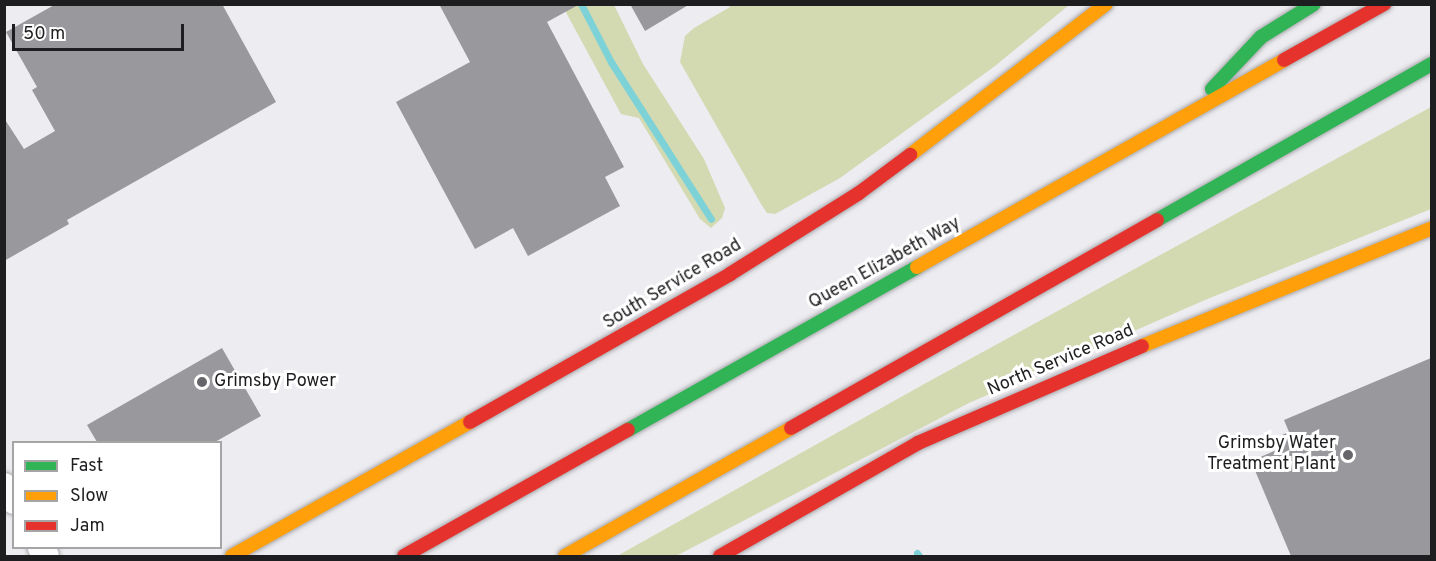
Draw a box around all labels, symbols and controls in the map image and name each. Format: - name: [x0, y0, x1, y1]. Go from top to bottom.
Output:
- scale bar: [15, 12, 188, 50]
- text: 50 m: [23, 23, 65, 46]
- street label: Queen Elizabeth Way: [805, 213, 965, 315]
- street label: South Service Road: [600, 235, 746, 335]
- street label: North Service Road: [985, 320, 1137, 402]
- place label: Grimsby Power: [214, 371, 336, 393]
- marker: Grimsby Power: [195, 375, 209, 389]
- place label: Grimsby Water Treatment Plant: [1207, 434, 1336, 476]
- legend: [12, 441, 222, 549]
- marker: Grimsby Water Treatment Plant: [1341, 448, 1355, 462]
- text: Fast: [70, 455, 103, 478]
- text: Slow: [70, 485, 108, 508]
- text: Jam: [70, 515, 105, 538]

